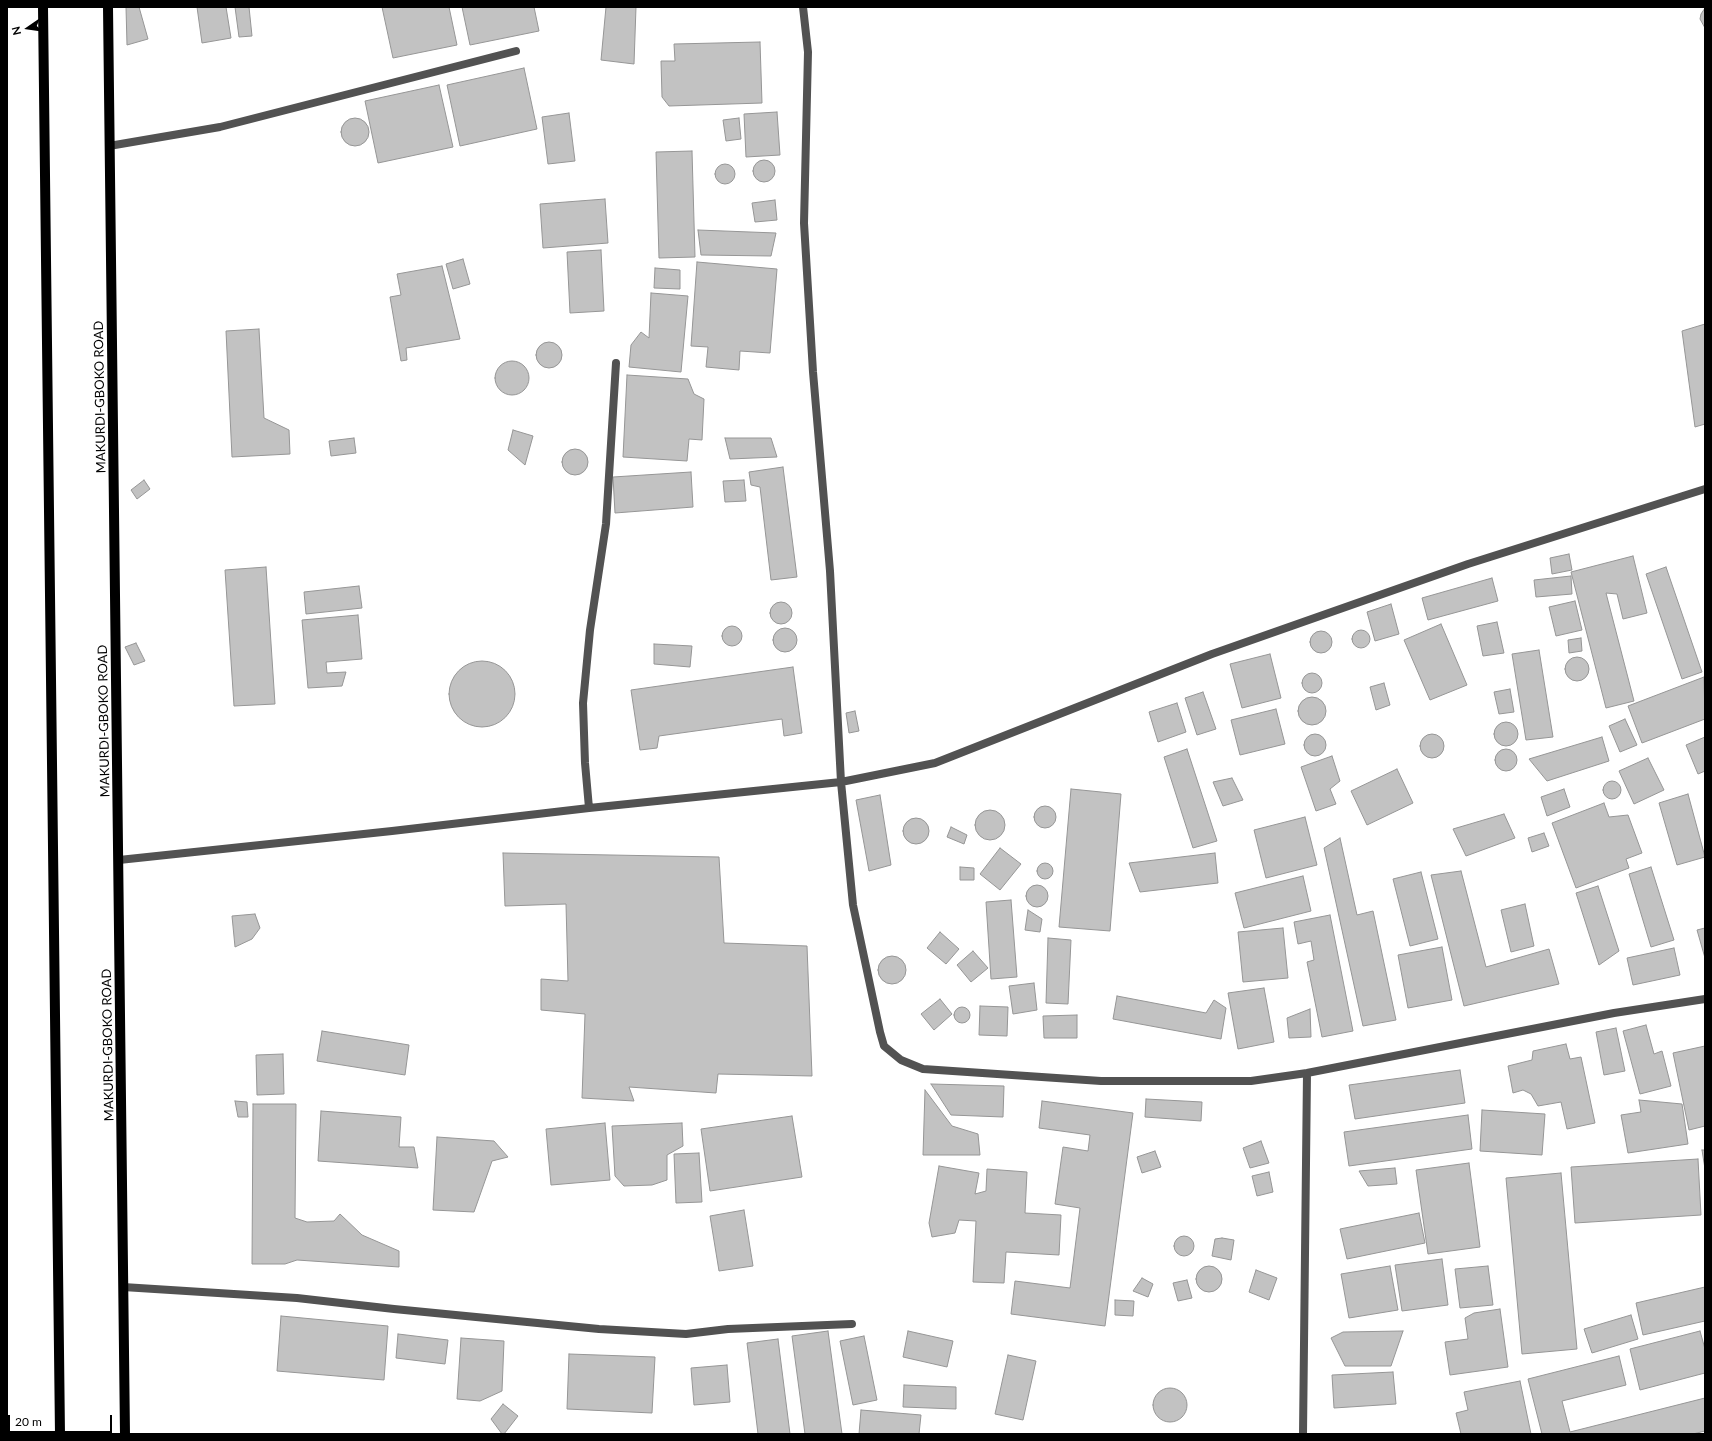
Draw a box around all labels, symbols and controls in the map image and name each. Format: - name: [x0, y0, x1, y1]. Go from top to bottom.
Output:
- north arrow: [8, 8, 48, 48]
- text: N: [9, 25, 23, 36]
- street label: MAKURDI-GBOKO ROAD: [91, 321, 109, 473]
- street label: MAKURDI-GBOKO ROAD: [95, 645, 113, 797]
- street label: MAKURDI-GBOKO ROAD: [99, 969, 117, 1121]
- scale bar: [10, 1407, 114, 1433]
- text: 20 m: [15, 1414, 42, 1429]

